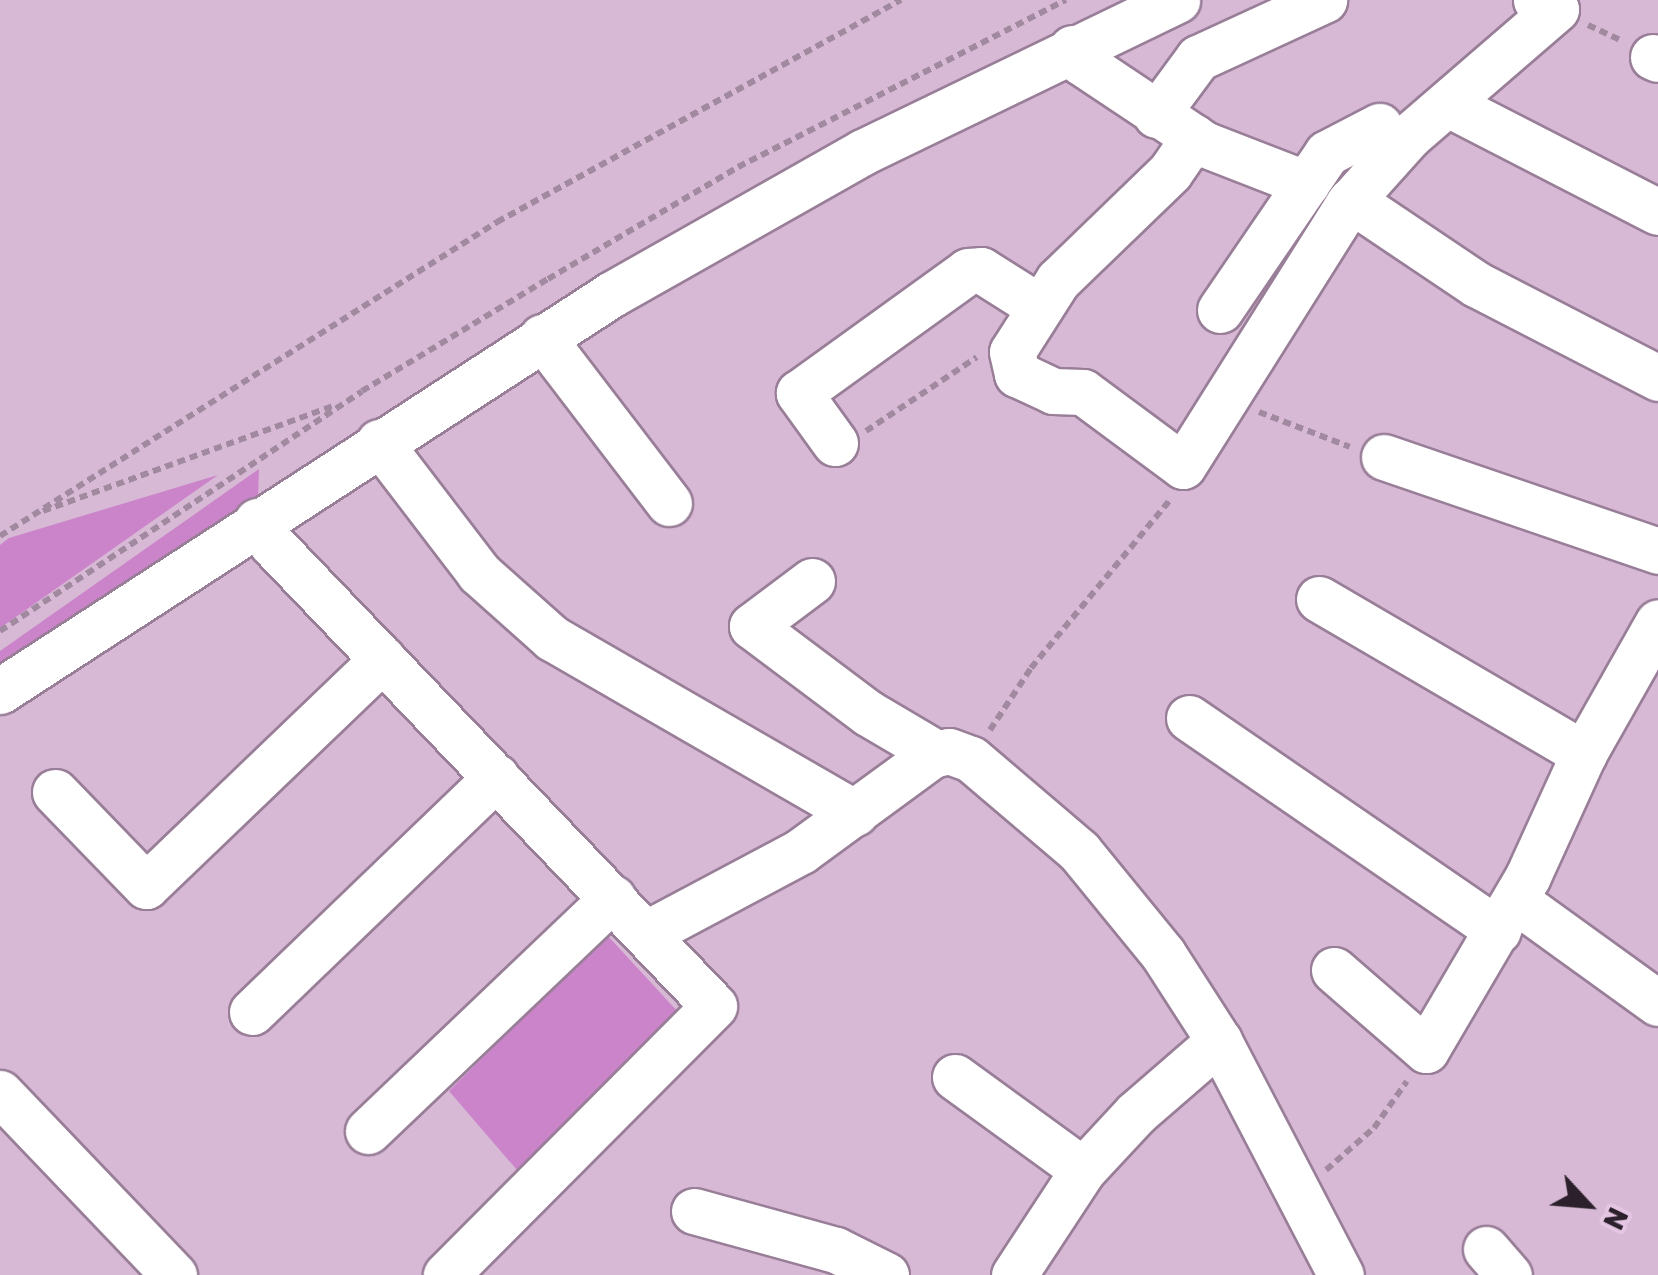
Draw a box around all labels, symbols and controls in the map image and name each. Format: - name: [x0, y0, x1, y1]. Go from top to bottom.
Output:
- north arrow: [1538, 1155, 1638, 1255]
- text: N: [1596, 1202, 1635, 1235]

